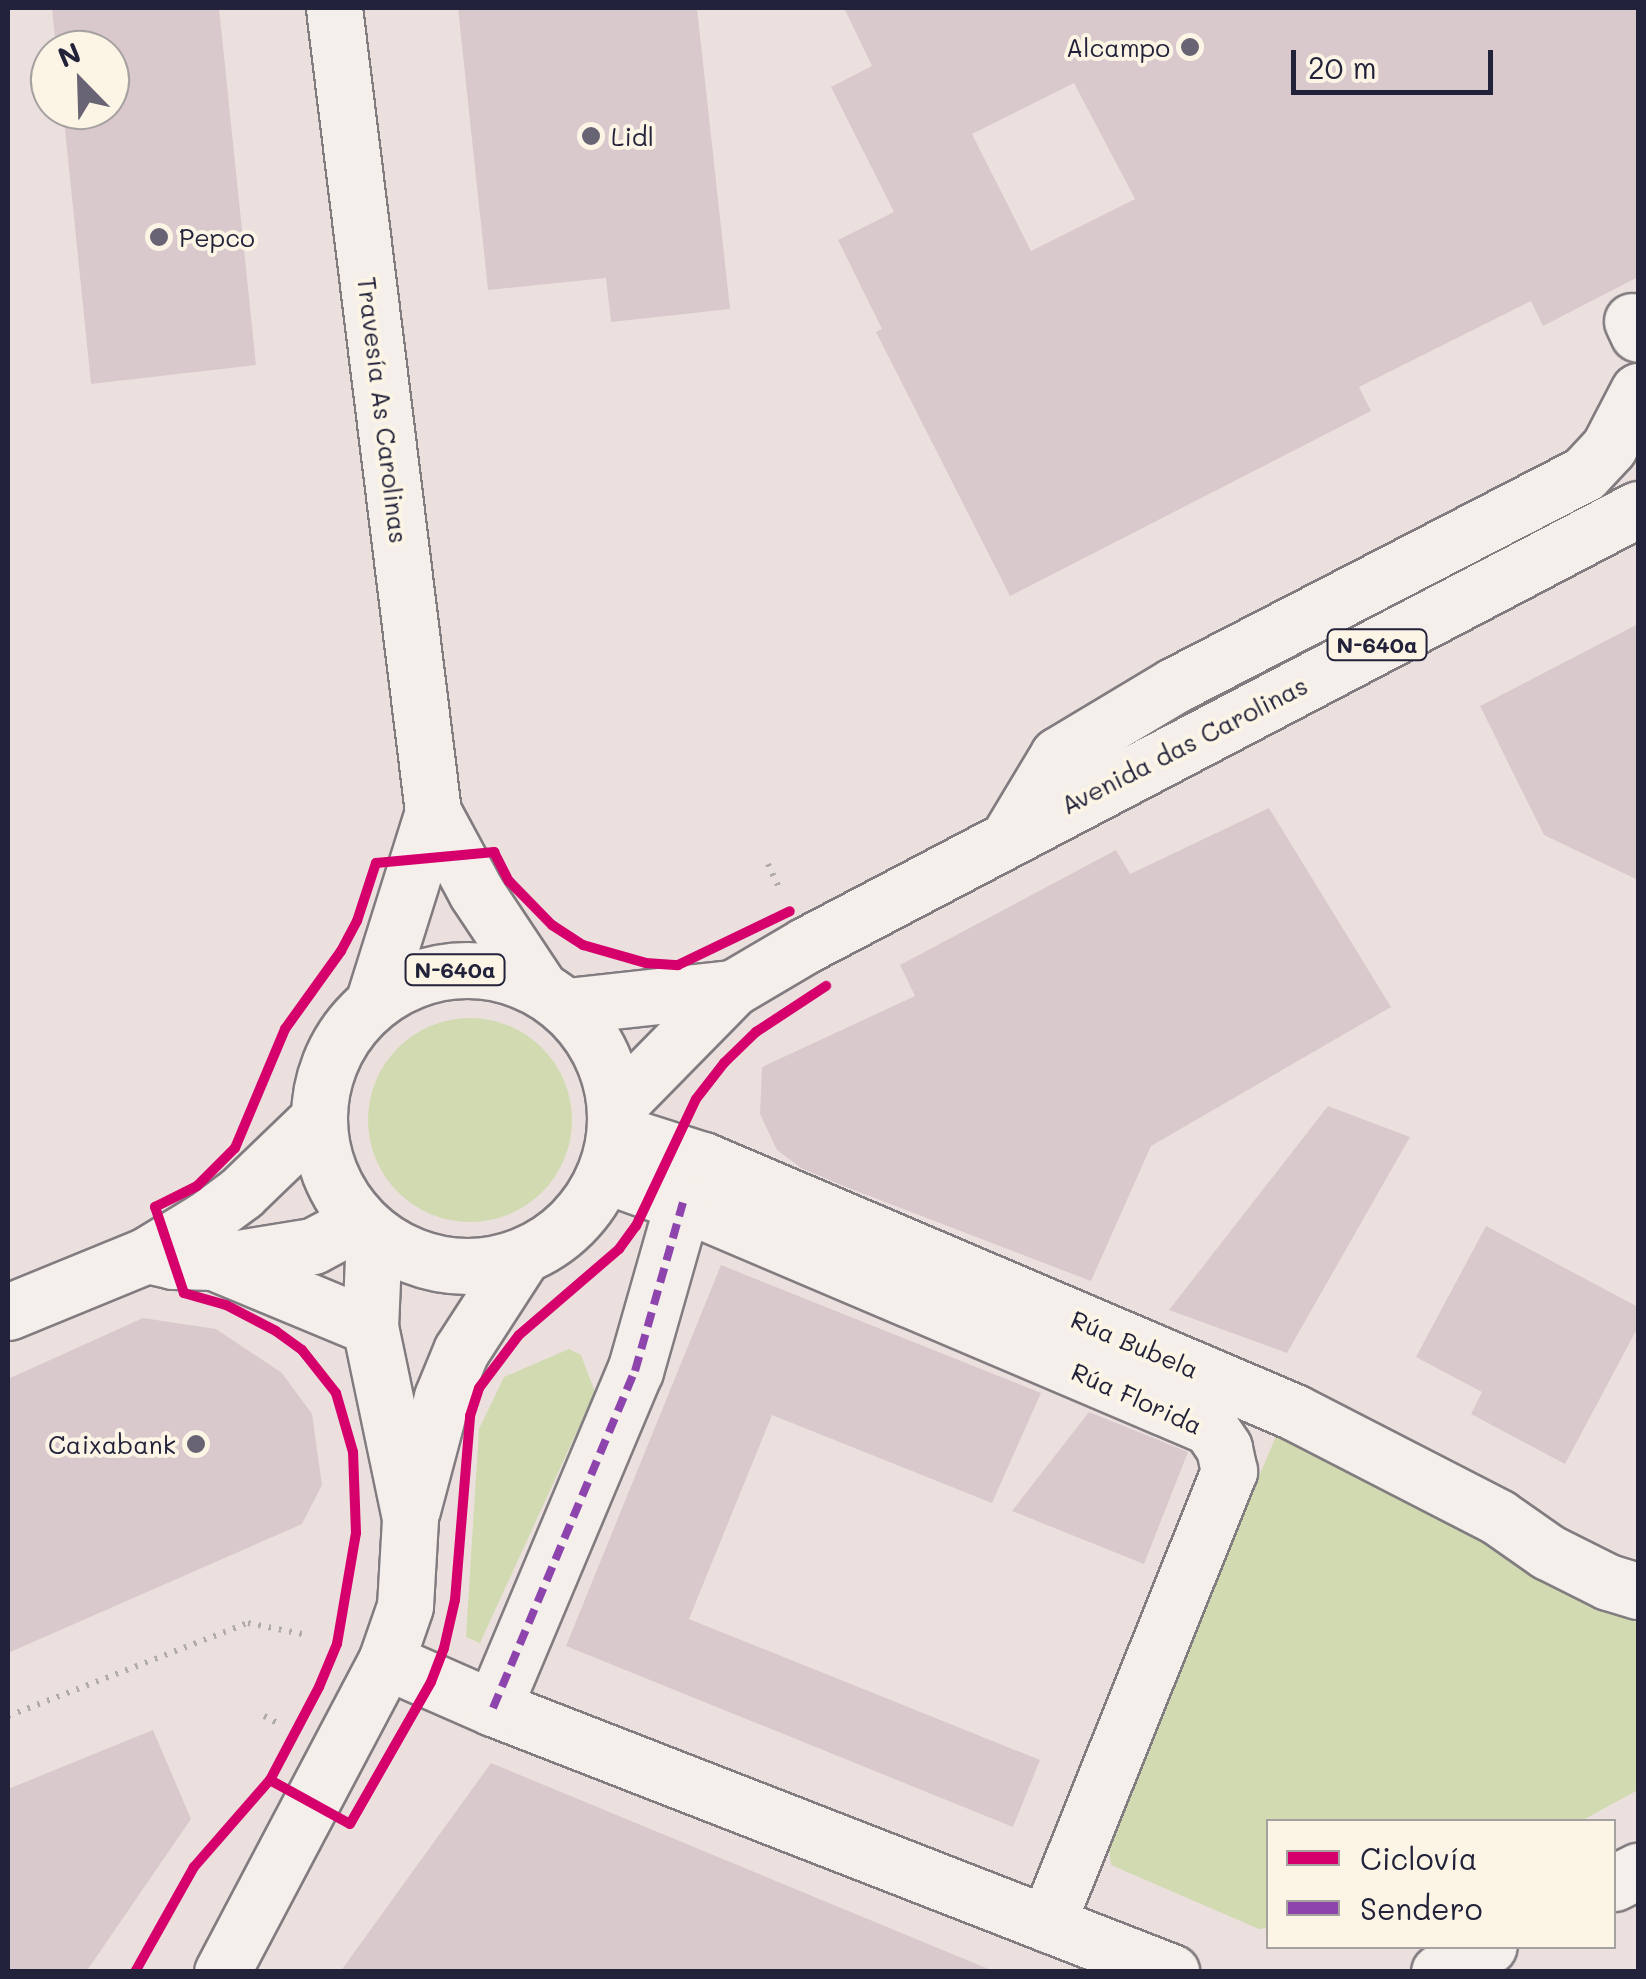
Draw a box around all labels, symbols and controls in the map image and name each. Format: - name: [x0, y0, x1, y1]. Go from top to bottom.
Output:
- north arrow: [30, 30, 130, 130]
- scale bar: [1296, 30, 1498, 92]
- place label: Alcampo: [1066, 32, 1170, 62]
- text: N: [52, 34, 86, 75]
- marker: Alcampo: [1179, 36, 1201, 58]
- text: 20 m: [1308, 47, 1377, 87]
- place label: Lidl: [611, 121, 654, 151]
- marker: Lidl: [580, 125, 602, 147]
- place label: Pepco: [179, 222, 255, 252]
- marker: Pepco: [148, 226, 170, 248]
- street label: Travesía As Carolinas: [352, 275, 414, 545]
- road number: N-640a: [1324, 628, 1430, 662]
- street label: Avenida das Carolinas: [1056, 670, 1312, 820]
- road number: N-640a: [402, 953, 508, 987]
- street label: Rúa Bubela: [1067, 1304, 1203, 1384]
- street label: Rúa Florida: [1067, 1356, 1207, 1440]
- place label: Caixabank: [48, 1429, 176, 1459]
- marker: Caixabank: [185, 1433, 207, 1455]
- legend: [1266, 1819, 1616, 1949]
- text: Ciclovía: [1360, 1838, 1478, 1878]
- text: Sendero: [1360, 1888, 1483, 1928]

